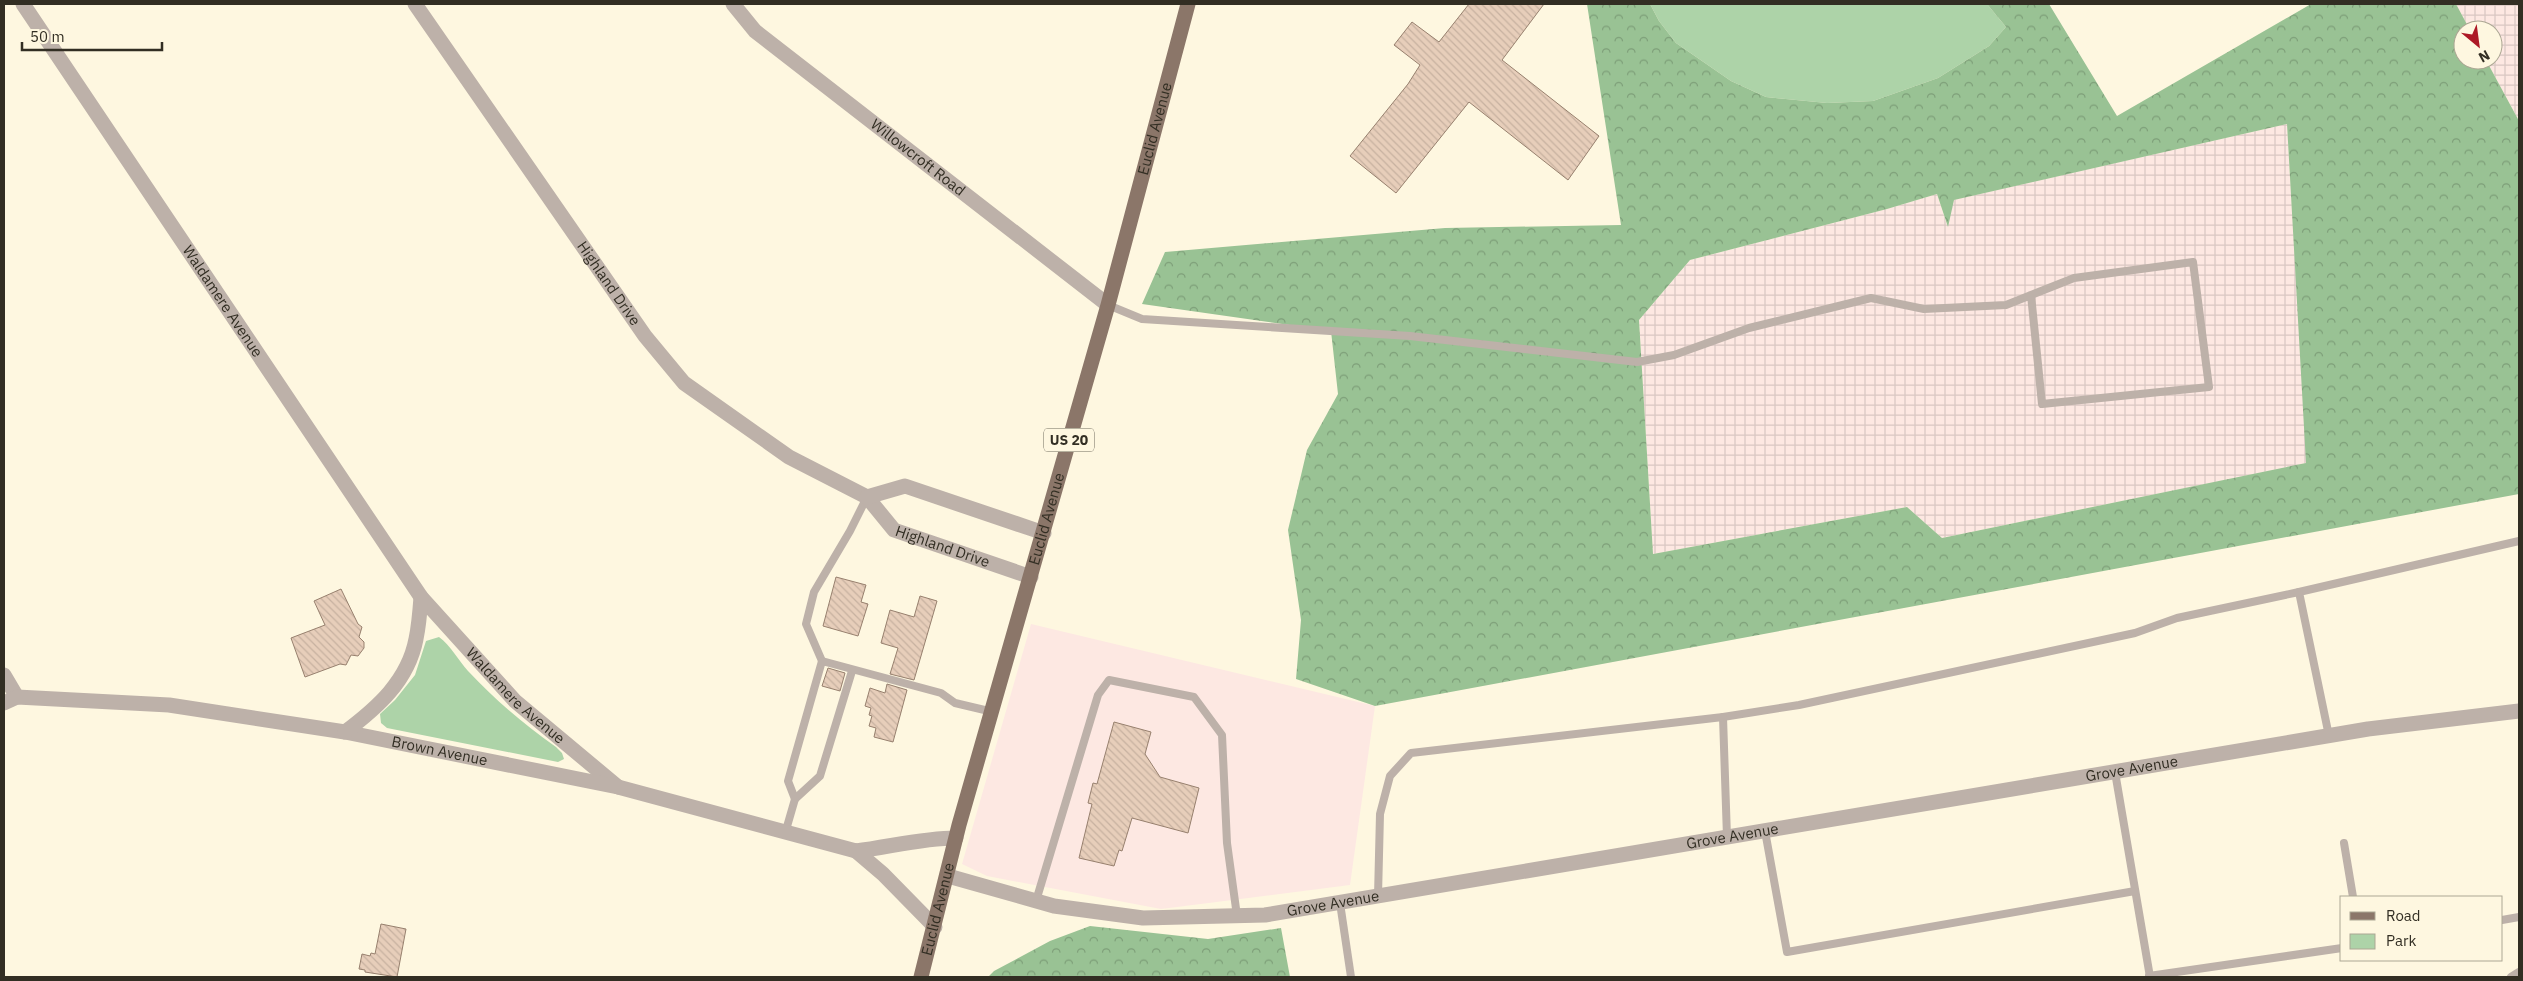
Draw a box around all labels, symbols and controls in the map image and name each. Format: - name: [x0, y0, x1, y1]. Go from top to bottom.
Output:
- scale bar: [22, 20, 162, 52]
- north arrow: [2453, 20, 2503, 70]
- text: 50 m: [30, 27, 65, 46]
- text: N: [2476, 46, 2493, 67]
- street label: Euclid Avenue: [1133, 80, 1176, 177]
- street label: Willowcroft Road: [867, 114, 969, 200]
- street label: Highland Drive: [573, 237, 645, 329]
- street label: Waldamere Avenue: [179, 241, 267, 361]
- road number: US 20: [1044, 428, 1094, 452]
- street label: Euclid Avenue: [1024, 471, 1068, 567]
- street label: Highland Drive: [893, 521, 992, 571]
- street label: Waldamere Avenue: [462, 643, 569, 748]
- street label: Brown Avenue: [390, 732, 489, 769]
- street label: Grove Avenue: [2084, 751, 2179, 785]
- street label: Grove Avenue: [1685, 819, 1780, 853]
- street label: Euclid Avenue: [917, 861, 958, 957]
- street label: Grove Avenue: [1285, 886, 1381, 920]
- legend: [2340, 896, 2503, 961]
- text: Road: [2386, 906, 2421, 925]
- text: Park: [2386, 931, 2416, 950]

